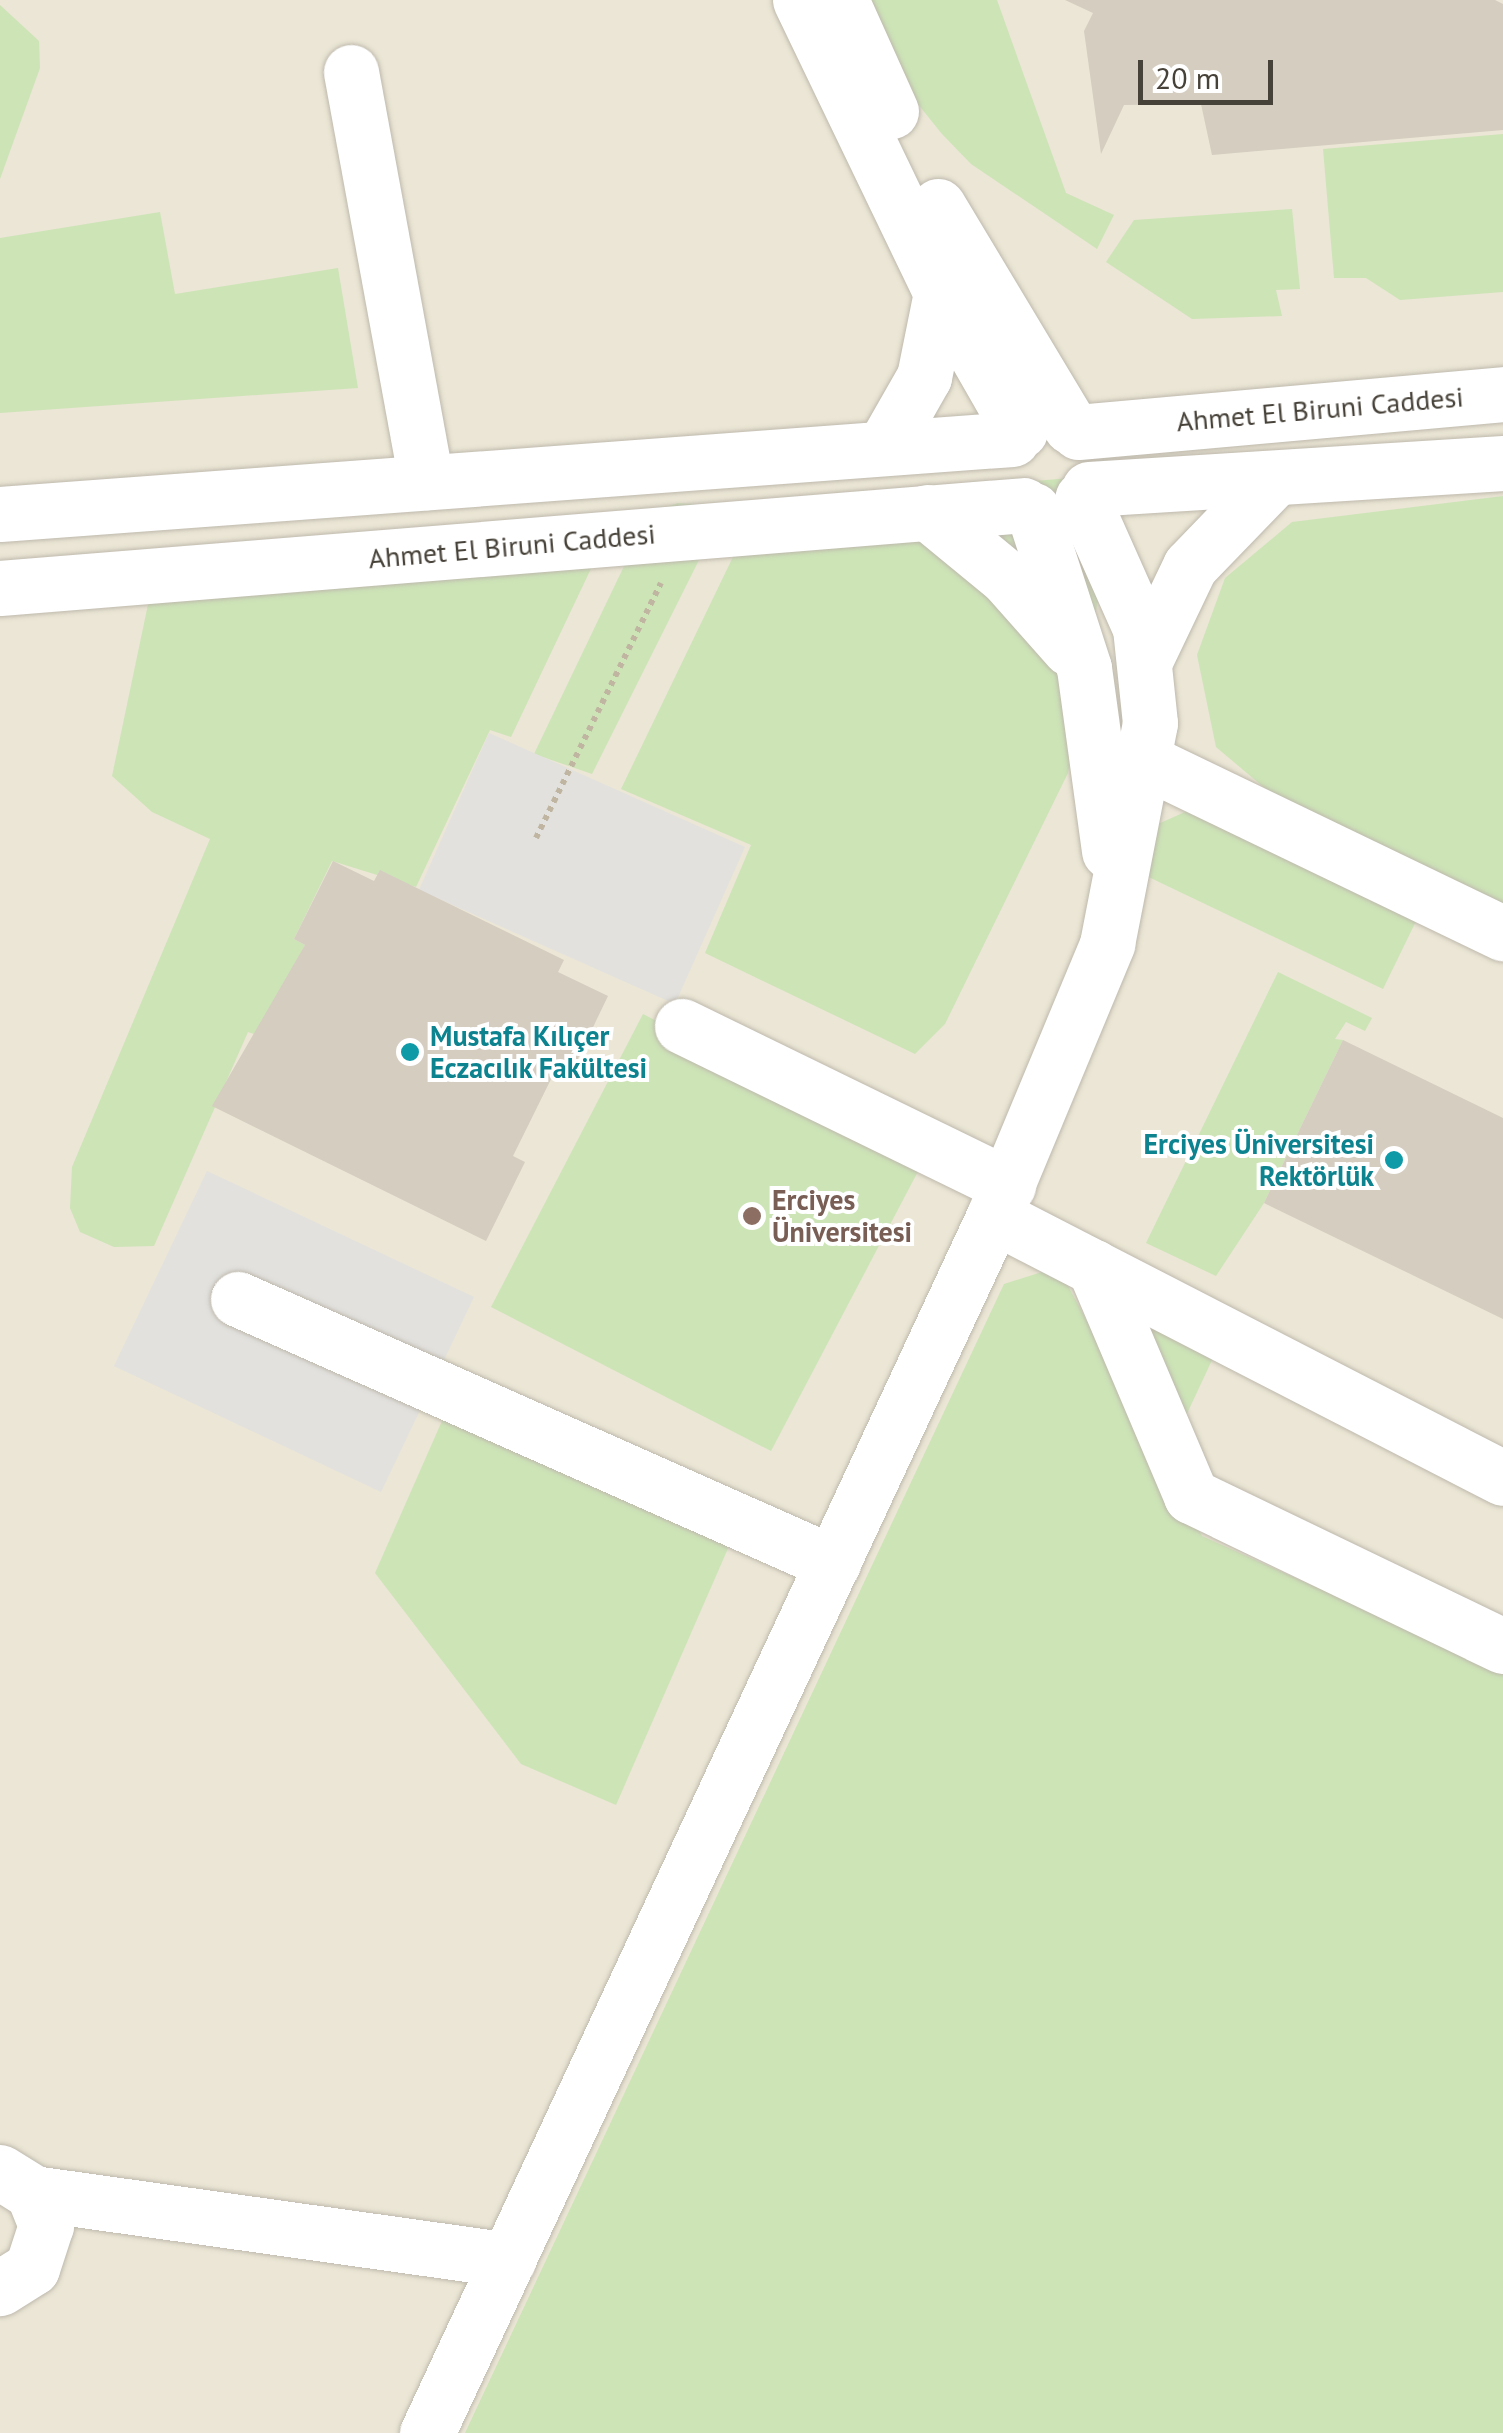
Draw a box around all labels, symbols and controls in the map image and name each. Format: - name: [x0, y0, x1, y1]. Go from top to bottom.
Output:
- scale bar: [1143, 40, 1278, 102]
- text: 20 m: [1155, 58, 1220, 97]
- street label: Ahmet El Biruni Caddesi: [1175, 380, 1465, 438]
- street label: Ahmet El Biruni Caddesi: [367, 517, 657, 575]
- place label: Mustafa Kılıçer Eczacılık Fakültesi: [430, 1019, 648, 1085]
- marker: Mustafa Kılıçer Eczacılık Fakültesi: [399, 1041, 421, 1063]
- place label: Erciyes Üniversitesi Rektörlük: [1143, 1127, 1374, 1193]
- marker: Erciyes Üniversitesi Rektörlük: [1383, 1149, 1405, 1171]
- place label: Erciyes Üniversitesi: [772, 1183, 912, 1249]
- marker: Erciyes Üniversitesi: [741, 1205, 763, 1227]

